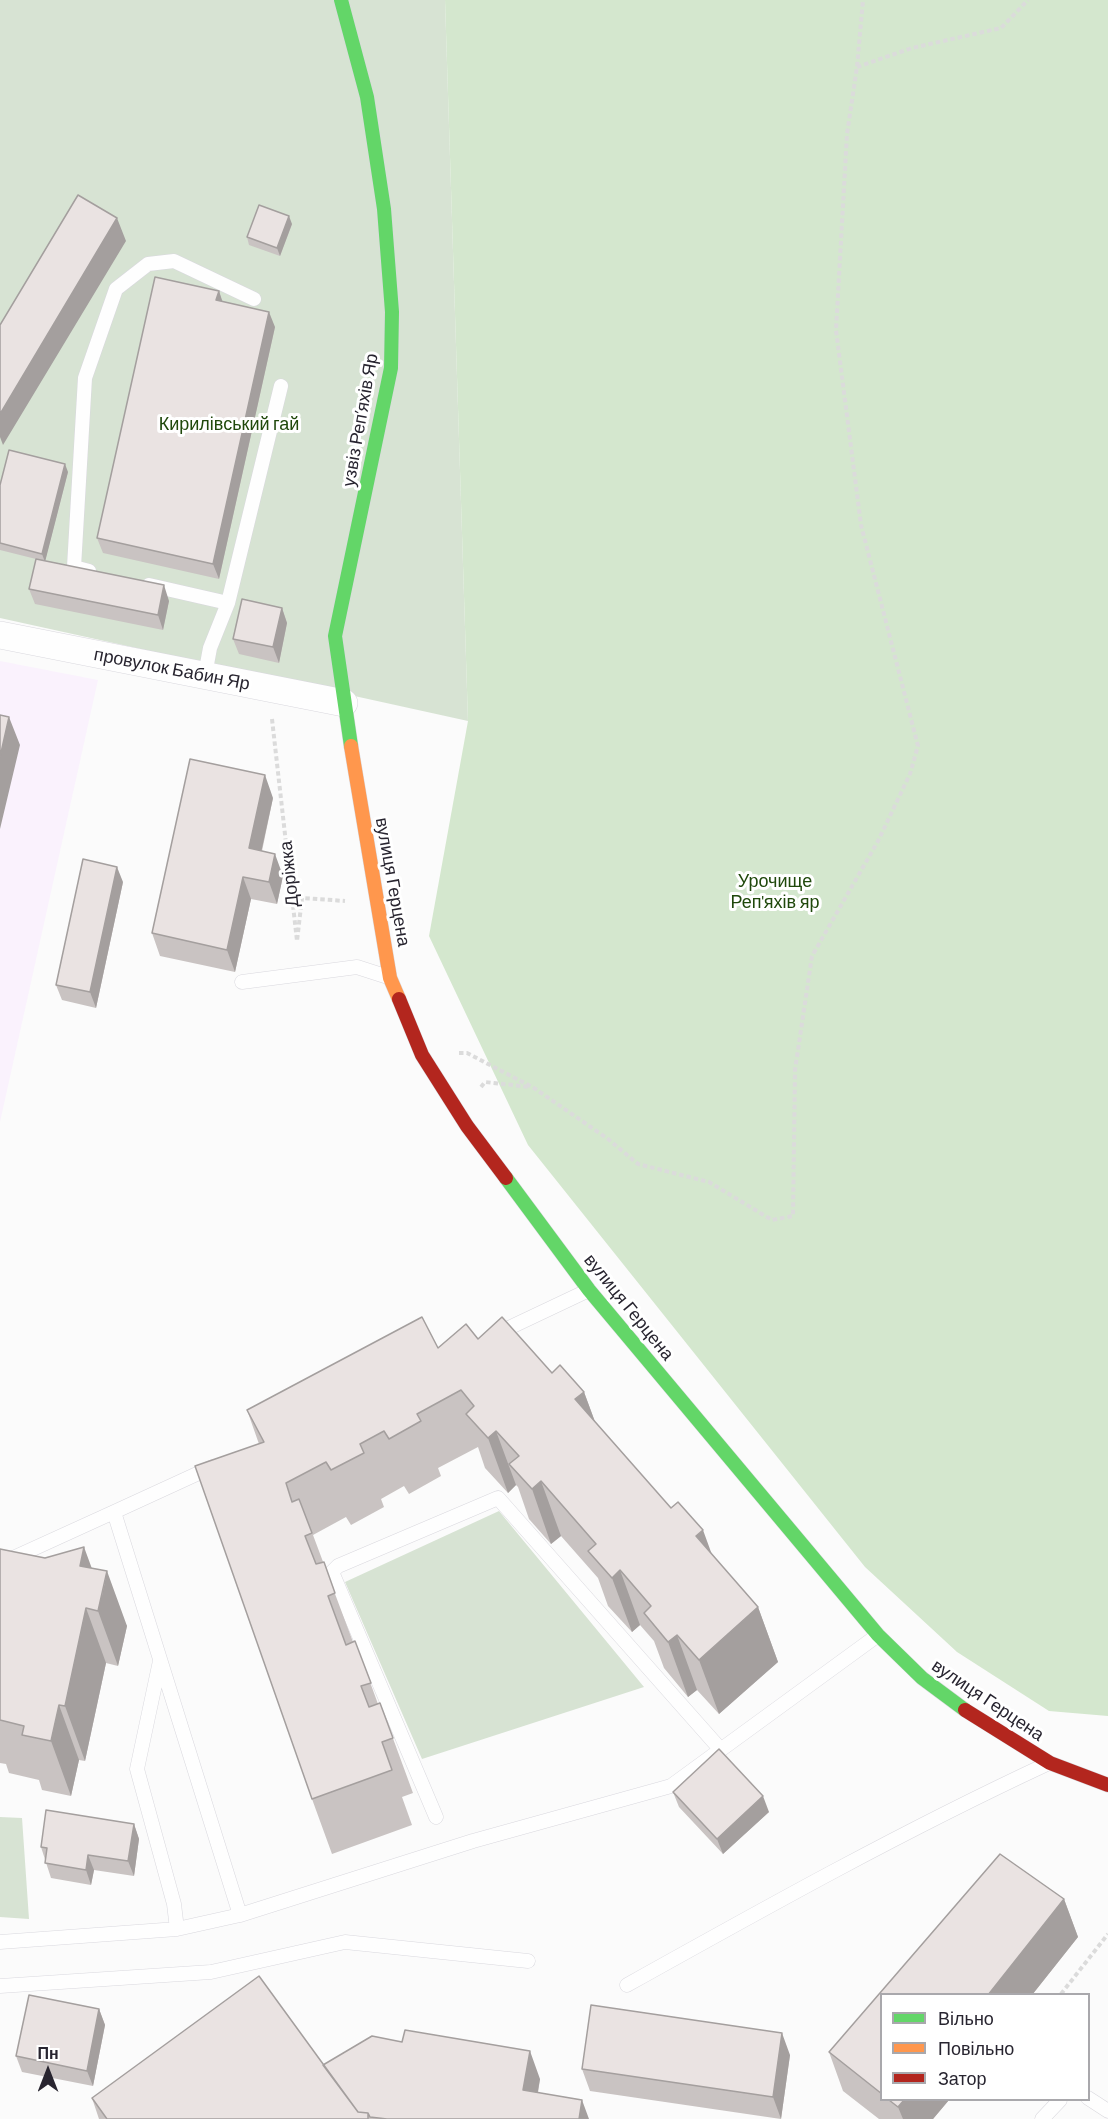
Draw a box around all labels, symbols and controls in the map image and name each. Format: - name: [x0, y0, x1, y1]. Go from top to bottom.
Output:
- street label: узвіз Репʼяхів Яр: [338, 352, 382, 488]
- park label: Кирилівський гай: [159, 413, 299, 435]
- street label: провулок Бабин Яр: [92, 643, 252, 695]
- street label: вулиця Герцена: [371, 816, 415, 948]
- street label: Доріжка: [275, 840, 303, 908]
- park label: Урочище Реп'яхів яр: [730, 870, 820, 912]
- street label: вулиця Герцена: [580, 1249, 678, 1365]
- street label: вулиця Герцена: [928, 1655, 1048, 1745]
- legend: [880, 1993, 1090, 2101]
- text: Вільно: [938, 2007, 994, 2029]
- text: Повільно: [938, 2037, 1014, 2059]
- north arrow: [18, 2041, 78, 2101]
- text: Пн: [37, 2043, 59, 2062]
- text: Затор: [938, 2067, 987, 2089]

